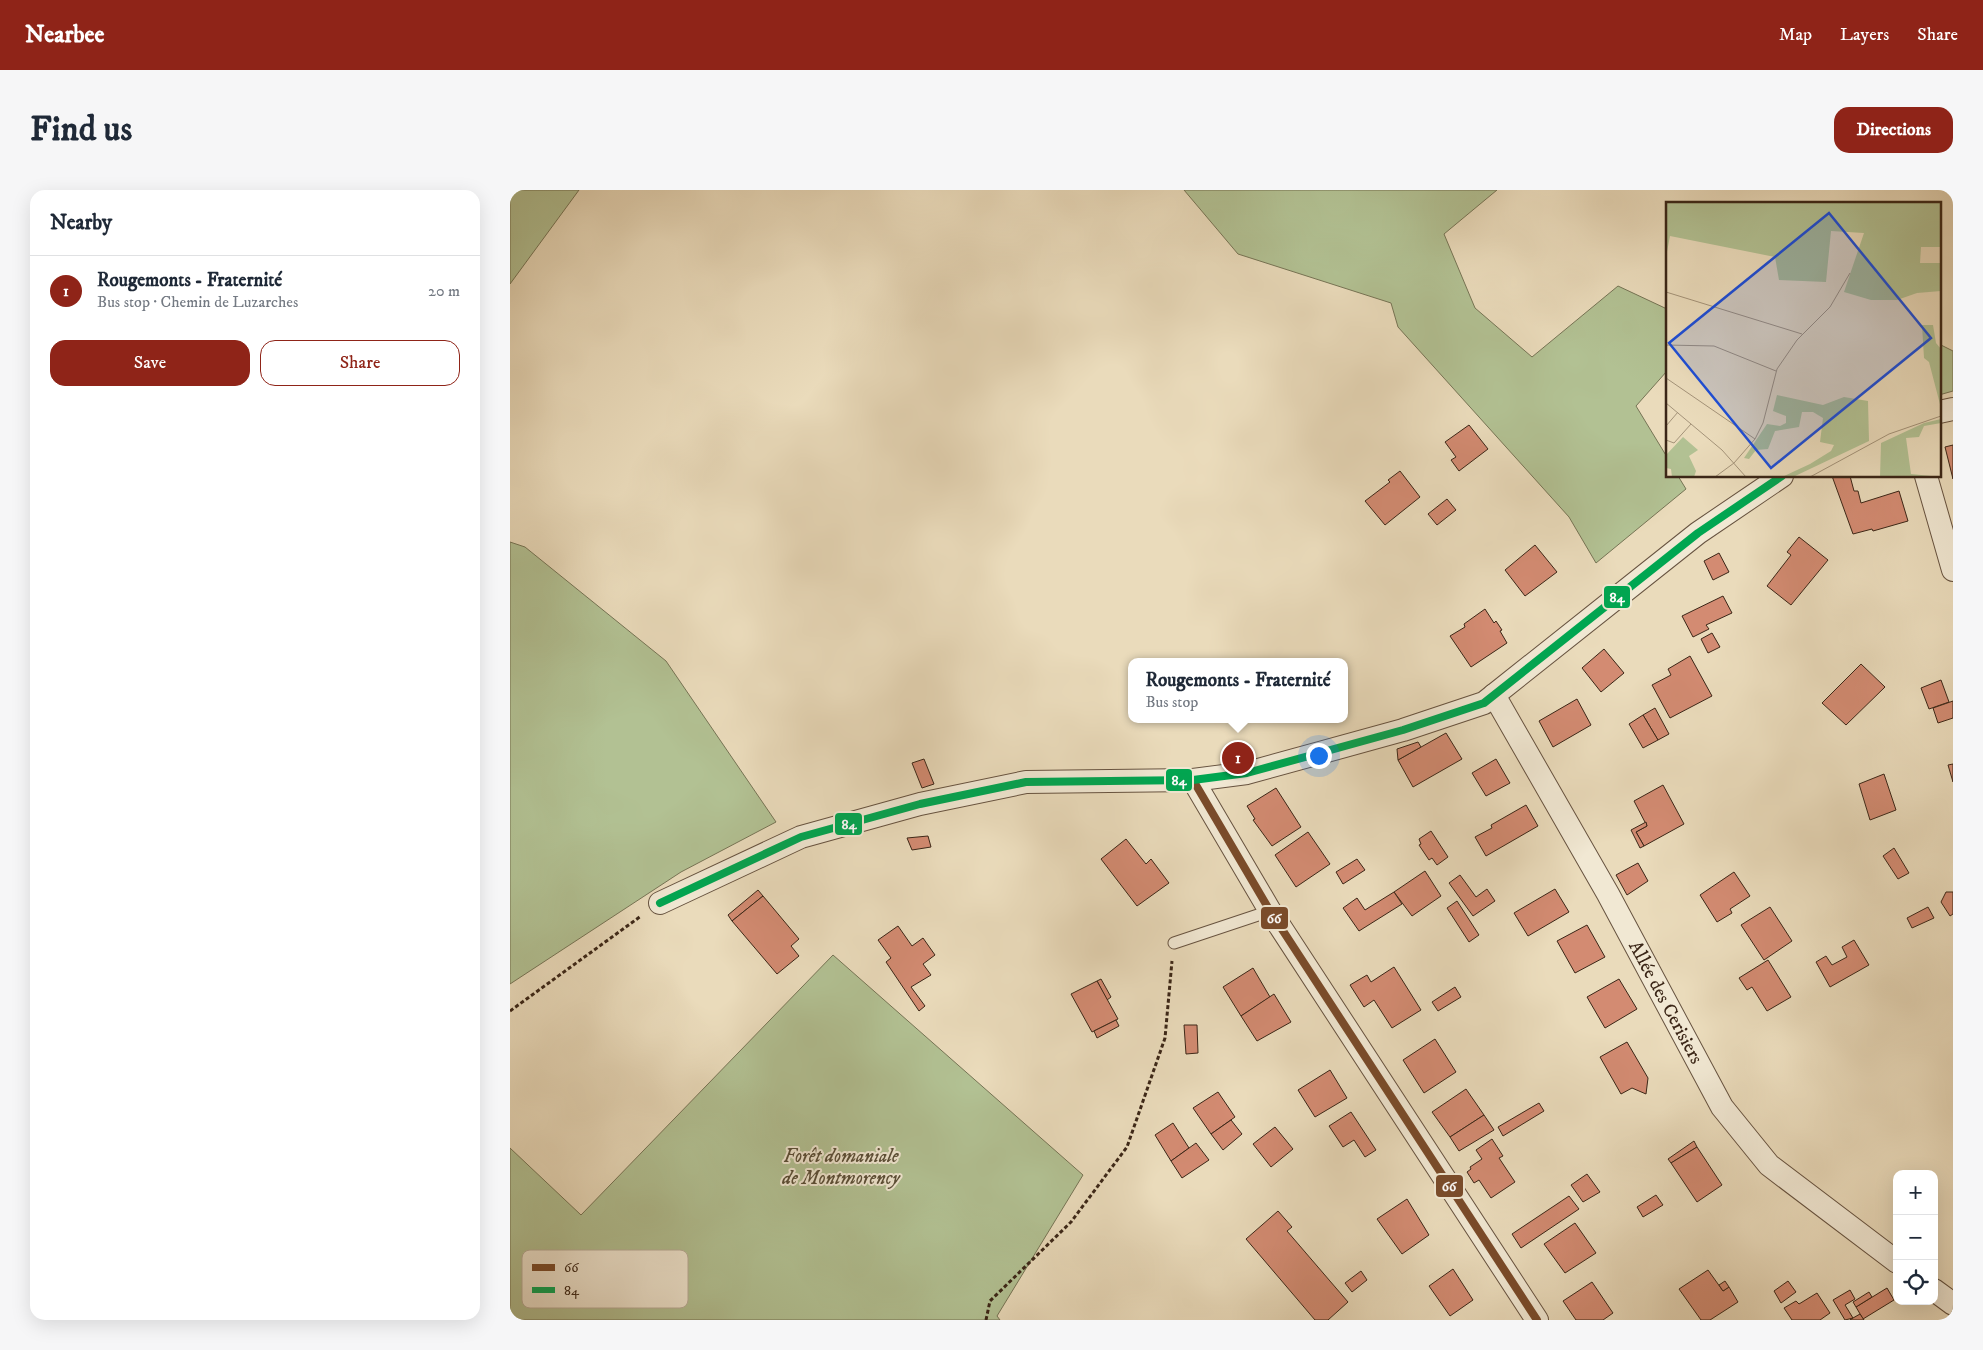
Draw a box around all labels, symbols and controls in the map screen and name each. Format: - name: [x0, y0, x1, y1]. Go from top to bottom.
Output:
- text: Nearbee: [25, 20, 104, 50]
- text: Map: [1779, 24, 1812, 46]
- text: Layers: [1840, 24, 1889, 46]
- text: Share: [1917, 24, 1958, 46]
- button: Directions: [1834, 107, 1953, 153]
- text: Find us: [30, 108, 132, 152]
- inset map: [1666, 202, 1940, 478]
- text: Nearby: [50, 210, 112, 236]
- text: Rougemonts - Fraternité: [97, 269, 282, 292]
- text: 1: [63, 281, 69, 301]
- text: 20 m: [428, 281, 460, 301]
- text: Bus stop · Chemin de Luzarches: [97, 292, 298, 312]
- button: Save: [50, 340, 250, 386]
- button: Share: [260, 340, 460, 386]
- line badge: 84: [1603, 585, 1631, 609]
- text: 84: [1609, 589, 1625, 607]
- popup: [1128, 658, 1348, 723]
- text: Rougemonts - Fraternité: [1145, 669, 1331, 692]
- text: Bus stop: [1145, 692, 1198, 712]
- pin: 1: [1222, 739, 1254, 777]
- your location: [1306, 743, 1332, 769]
- line badge: 84: [1165, 768, 1193, 792]
- text: 84: [1171, 772, 1187, 790]
- line badge: 84: [834, 812, 863, 836]
- text: 84: [841, 816, 857, 834]
- line badge: 66: [1260, 906, 1289, 930]
- text: 66: [1267, 910, 1282, 928]
- street label: Allée des Cerisiers: [1624, 937, 1708, 1068]
- park label: Forêt domaniale de Montmorency: [781, 1145, 901, 1190]
- map controls: [1893, 1170, 1938, 1305]
- button: +: [1893, 1170, 1938, 1215]
- line badge: 66: [1435, 1174, 1464, 1198]
- text: 66: [1442, 1178, 1457, 1196]
- button: −: [1893, 1215, 1938, 1260]
- legend: [522, 1250, 688, 1308]
- text: 66: [564, 1259, 579, 1277]
- button: locate: [1893, 1260, 1938, 1305]
- text: 84: [564, 1282, 580, 1300]

